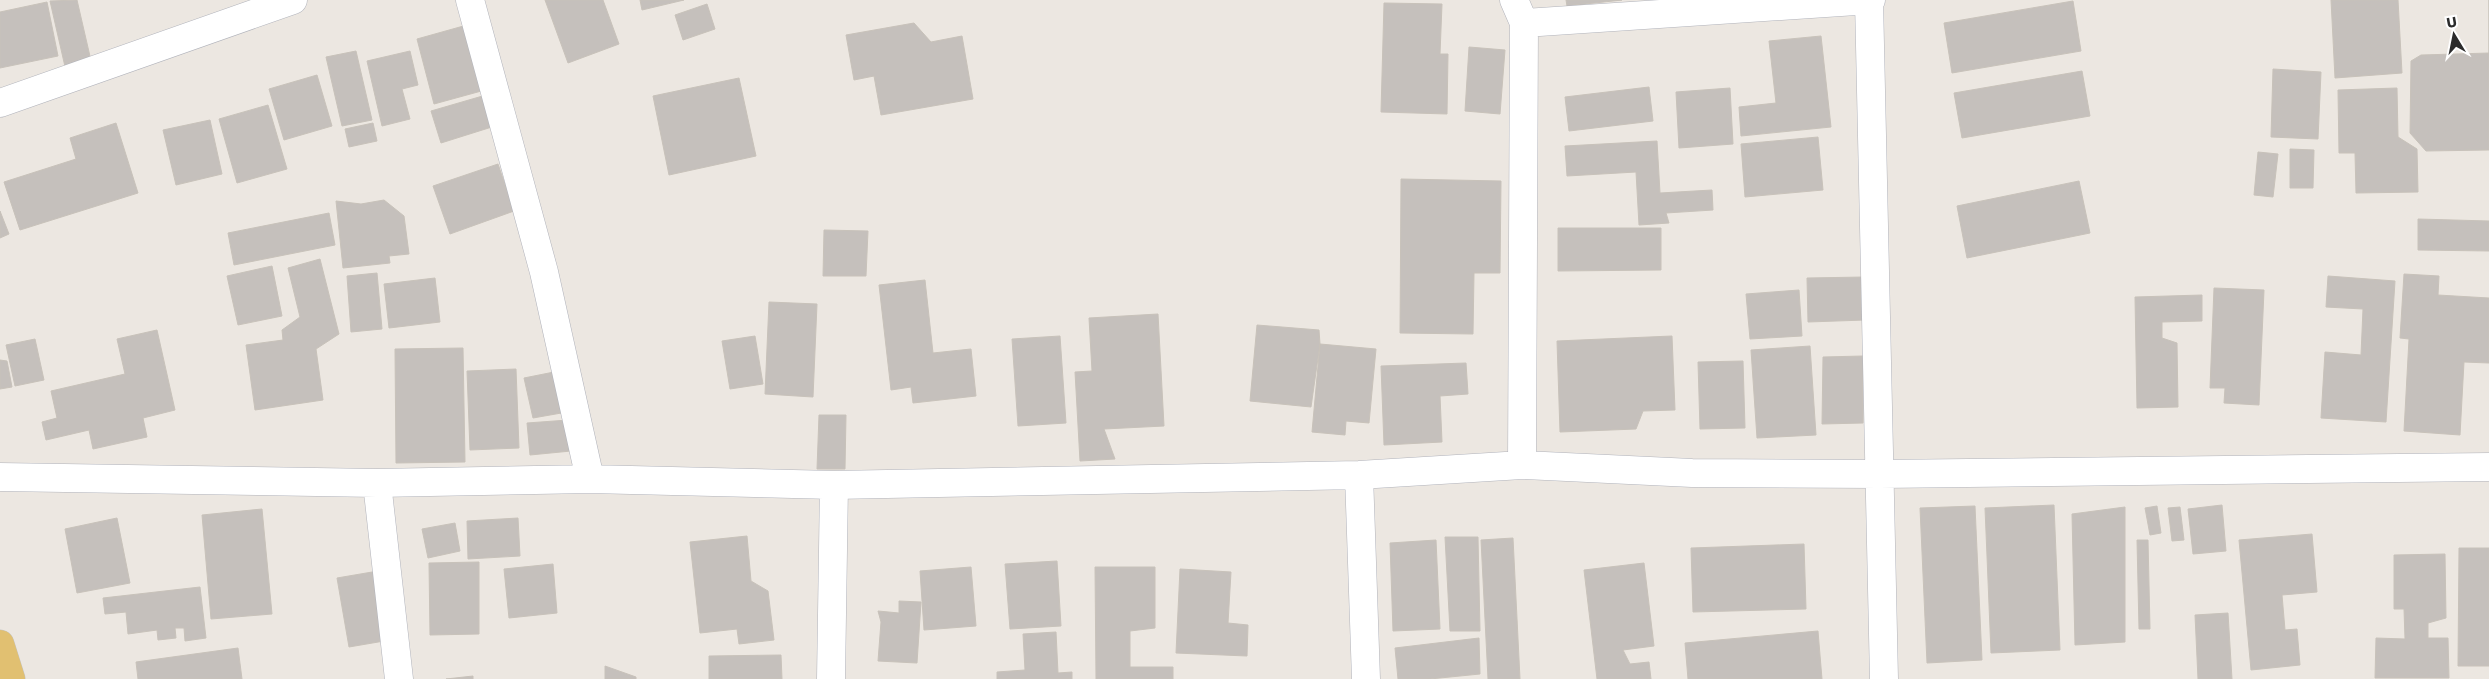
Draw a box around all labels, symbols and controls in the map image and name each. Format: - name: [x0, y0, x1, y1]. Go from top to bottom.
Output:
- north arrow: [2429, 10, 2479, 60]
- text: U: [2445, 12, 2458, 31]

